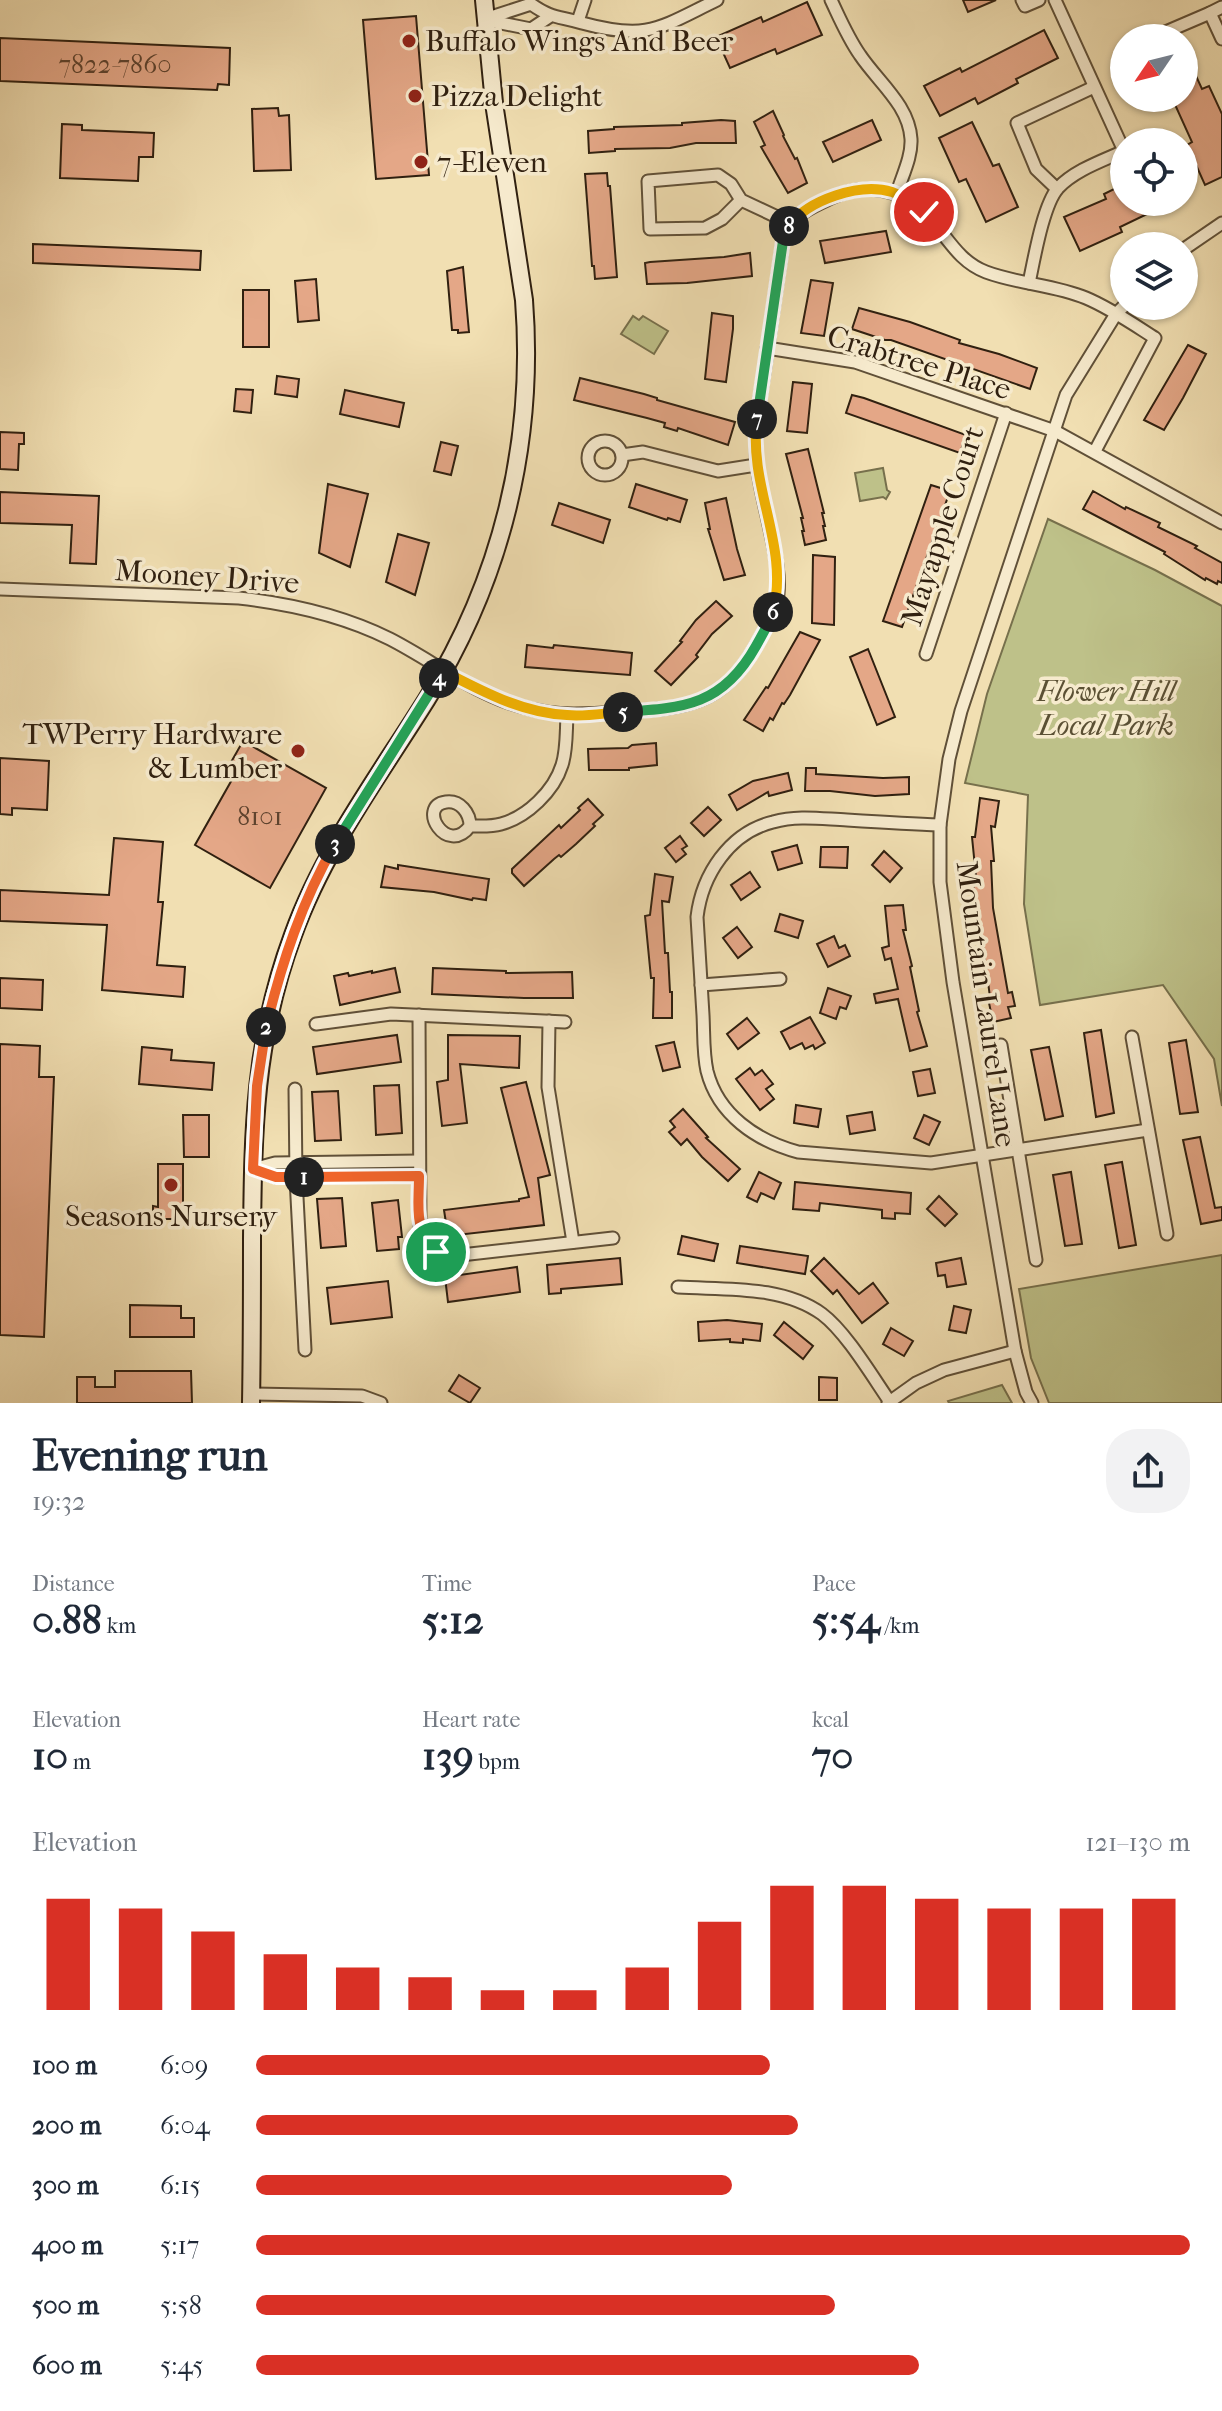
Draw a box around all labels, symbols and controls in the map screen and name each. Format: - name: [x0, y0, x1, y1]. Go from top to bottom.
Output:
- place label: Buffalo Wings And Beer: [425, 24, 734, 59]
- north arrow: [1110, 24, 1198, 112]
- map controls: [1110, 24, 1198, 320]
- marker: Buffalo Wings And Beer: [400, 32, 418, 50]
- house number: 7822-7860: [58, 49, 172, 80]
- place label: Pizza Delight: [431, 79, 603, 114]
- marker: Pizza Delight: [406, 87, 424, 105]
- button: locate: [1110, 128, 1198, 216]
- place label: 7-Eleven: [437, 145, 547, 180]
- marker: 7-Eleven: [412, 153, 430, 171]
- pin: [890, 178, 958, 246]
- icon: check: [902, 190, 946, 234]
- pin: 8: [769, 206, 809, 246]
- text: 8: [783, 213, 795, 239]
- button: layers: [1110, 232, 1198, 320]
- street label: Crabtree Place: [823, 318, 1015, 408]
- pin: 7: [737, 399, 777, 439]
- text: 7: [752, 406, 762, 432]
- street label: Mayapple Court: [894, 422, 992, 630]
- street label: Mooney Drive: [114, 553, 300, 601]
- pin: 6: [753, 592, 793, 632]
- text: 6: [767, 599, 779, 625]
- pin: 4: [419, 658, 459, 698]
- text: 4: [433, 665, 446, 691]
- park label: Flower Hill Local Park: [1036, 674, 1179, 743]
- pin: 5: [603, 692, 643, 732]
- text: 5: [618, 699, 628, 725]
- place label: TWPerry Hardware & Lumber: [22, 717, 282, 786]
- marker: TWPerry Hardware & Lumber: [289, 742, 307, 760]
- house number: 8101: [237, 801, 283, 832]
- pin: 3: [315, 824, 355, 864]
- text: 3: [330, 831, 340, 857]
- street label: Mountain Laurel Lane: [949, 859, 1023, 1149]
- pin: 2: [246, 1007, 286, 1047]
- text: 2: [260, 1014, 272, 1040]
- pin: 1: [284, 1157, 324, 1197]
- text: 1: [300, 1164, 308, 1190]
- marker: Seasons Nursery: [162, 1176, 180, 1194]
- place label: Seasons Nursery: [65, 1199, 278, 1234]
- pin: [402, 1218, 470, 1286]
- icon: arrive: [414, 1230, 458, 1274]
- button: share: [1106, 1429, 1190, 1513]
- text: Evening run: [32, 1430, 267, 1481]
- text: 19:32: [32, 1486, 85, 1517]
- text: Distance: [32, 1571, 115, 1597]
- text: Time: [422, 1571, 472, 1597]
- text: Pace: [812, 1571, 856, 1597]
- text: 0.88: [32, 1597, 102, 1643]
- text: 5:12: [422, 1597, 484, 1643]
- text: 5:54: [812, 1597, 880, 1643]
- text: km: [102, 1613, 136, 1639]
- text: /km: [880, 1613, 920, 1639]
- text: Elevation: [32, 1707, 121, 1733]
- text: Heart rate: [422, 1707, 521, 1733]
- text: kcal: [812, 1707, 849, 1733]
- text: 10: [32, 1733, 68, 1779]
- text: 139: [422, 1733, 474, 1779]
- text: 70: [812, 1733, 853, 1779]
- text: m: [68, 1749, 91, 1775]
- text: bpm: [474, 1749, 520, 1775]
- text: Elevation: [32, 1827, 137, 1858]
- text: 121–130 m: [1085, 1827, 1190, 1858]
- text: 100 m: [32, 2050, 97, 2081]
- text: 6:09: [160, 2050, 208, 2081]
- text: 200 m: [32, 2110, 101, 2141]
- text: 6:04: [160, 2110, 210, 2141]
- text: 300 m: [32, 2170, 99, 2201]
- text: 6:15: [160, 2170, 201, 2201]
- text: 400 m: [32, 2230, 103, 2261]
- text: 5:17: [160, 2230, 199, 2261]
- text: 500 m: [32, 2290, 99, 2321]
- text: 5:58: [160, 2290, 202, 2321]
- text: 600 m: [32, 2350, 102, 2381]
- text: 5:45: [160, 2350, 203, 2381]

